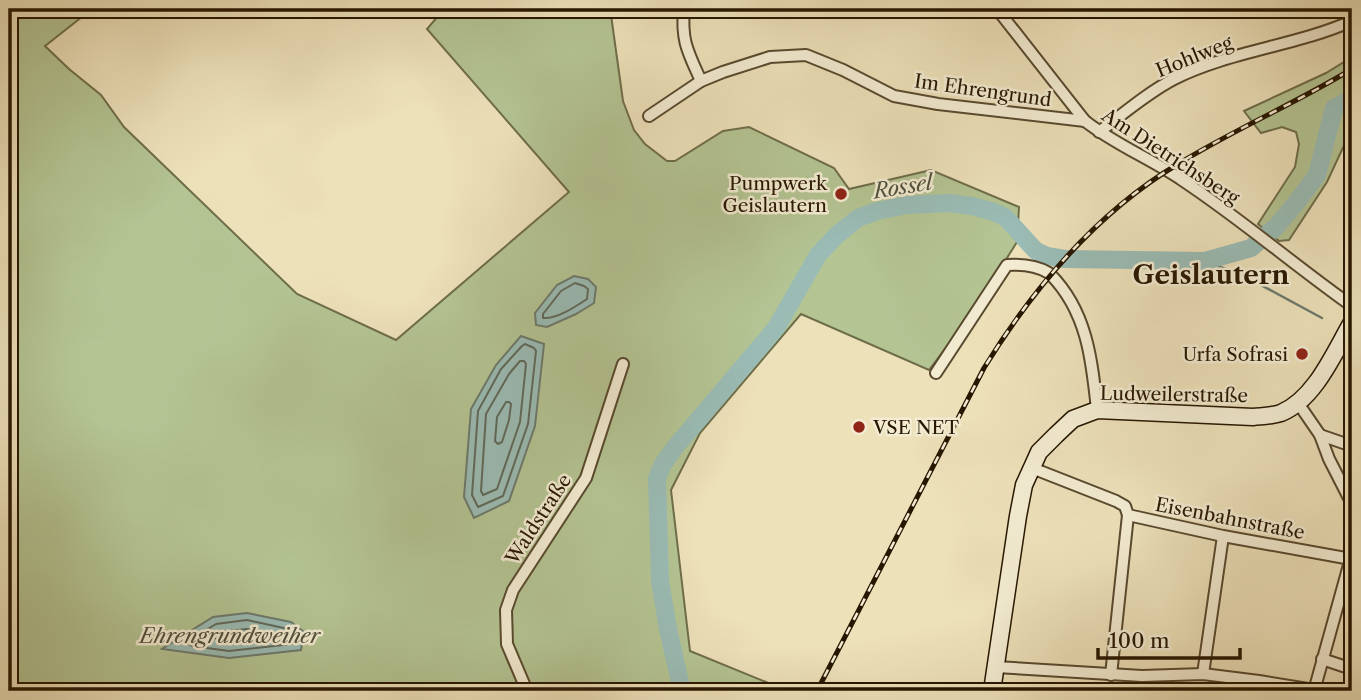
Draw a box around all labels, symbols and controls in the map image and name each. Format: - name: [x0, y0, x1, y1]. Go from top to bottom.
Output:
- street label: Hohlweg: [1152, 30, 1237, 82]
- street label: Im Ehrengrund: [913, 69, 1053, 112]
- street label: Am Dietrichsberg: [1097, 103, 1245, 210]
- water label: Rossel: [870, 169, 936, 204]
- place label: Pumpwerk Geislautern: [722, 172, 828, 217]
- marker: Pumpwerk Geislautern: [833, 186, 849, 202]
- district label: Geislautern: [1133, 259, 1290, 291]
- place label: Urfa Sofrasi: [1182, 343, 1288, 366]
- marker: Urfa Sofrasi: [1294, 346, 1310, 362]
- street label: Ludweilerstraße: [1100, 382, 1248, 407]
- place label: VSE NET: [872, 416, 960, 439]
- marker: VSE NET: [851, 419, 867, 435]
- street label: Waldstraße: [500, 470, 576, 570]
- street label: Eisenbahnstraße: [1153, 493, 1307, 544]
- scale bar: [1098, 616, 1240, 660]
- water label: Ehrengrundweiher: [138, 623, 322, 648]
- text: 100 m: [1109, 628, 1170, 653]

